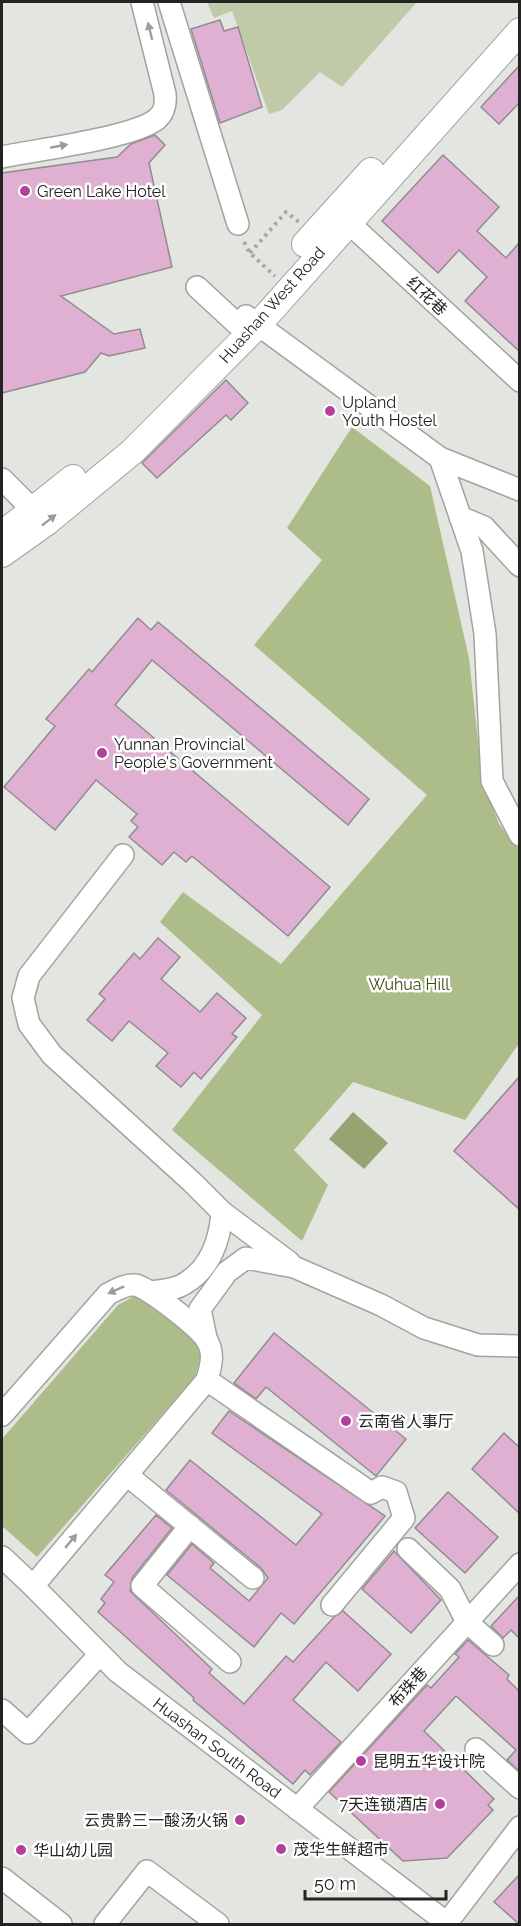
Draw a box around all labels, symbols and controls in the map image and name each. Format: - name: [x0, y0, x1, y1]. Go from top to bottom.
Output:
- one-way arrow: [144, 22, 154, 40]
- one-way arrow: [50, 141, 69, 150]
- place label: Green Lake Hotel: [37, 182, 166, 201]
- marker: Green Lake Hotel: [18, 184, 32, 198]
- street label: Huashan West Road: [215, 243, 329, 367]
- street label: 红花巷: [403, 273, 451, 319]
- place label: Upland Youth Hostel: [342, 393, 437, 430]
- marker: Upland Youth Hostel: [323, 404, 337, 418]
- one-way arrow: [41, 513, 57, 526]
- place label: Yunnan Provincial People's Government: [114, 735, 274, 772]
- marker: Yunnan Provincial People's Government: [95, 746, 109, 760]
- park label: Wuhua Hill: [368, 975, 450, 994]
- one-way arrow: [108, 1286, 125, 1295]
- place label: 云南省人事厅: [358, 1412, 454, 1431]
- marker: 云南省人事厅: [339, 1414, 353, 1428]
- one-way arrow: [64, 1534, 77, 1549]
- street label: 布珠巷: [385, 1663, 431, 1711]
- street label: Huashan South Road: [149, 1694, 285, 1802]
- place label: 昆明五华设计院: [373, 1752, 485, 1771]
- marker: 昆明五华设计院: [354, 1754, 368, 1768]
- place label: 7天连锁酒店: [339, 1795, 428, 1814]
- marker: 7天连锁酒店: [433, 1797, 447, 1811]
- place label: 云贵黔三一酸汤火锅: [84, 1811, 228, 1830]
- marker: 云贵黔三一酸汤火锅: [233, 1813, 247, 1827]
- place label: 茂华生鲜超市: [293, 1840, 389, 1859]
- place label: 华山幼儿园: [33, 1841, 113, 1860]
- marker: 茂华生鲜超市: [274, 1842, 288, 1856]
- marker: 华山幼儿园: [14, 1843, 28, 1857]
- scale bar: [305, 1863, 446, 1901]
- text: 50 m: [314, 1873, 356, 1894]

